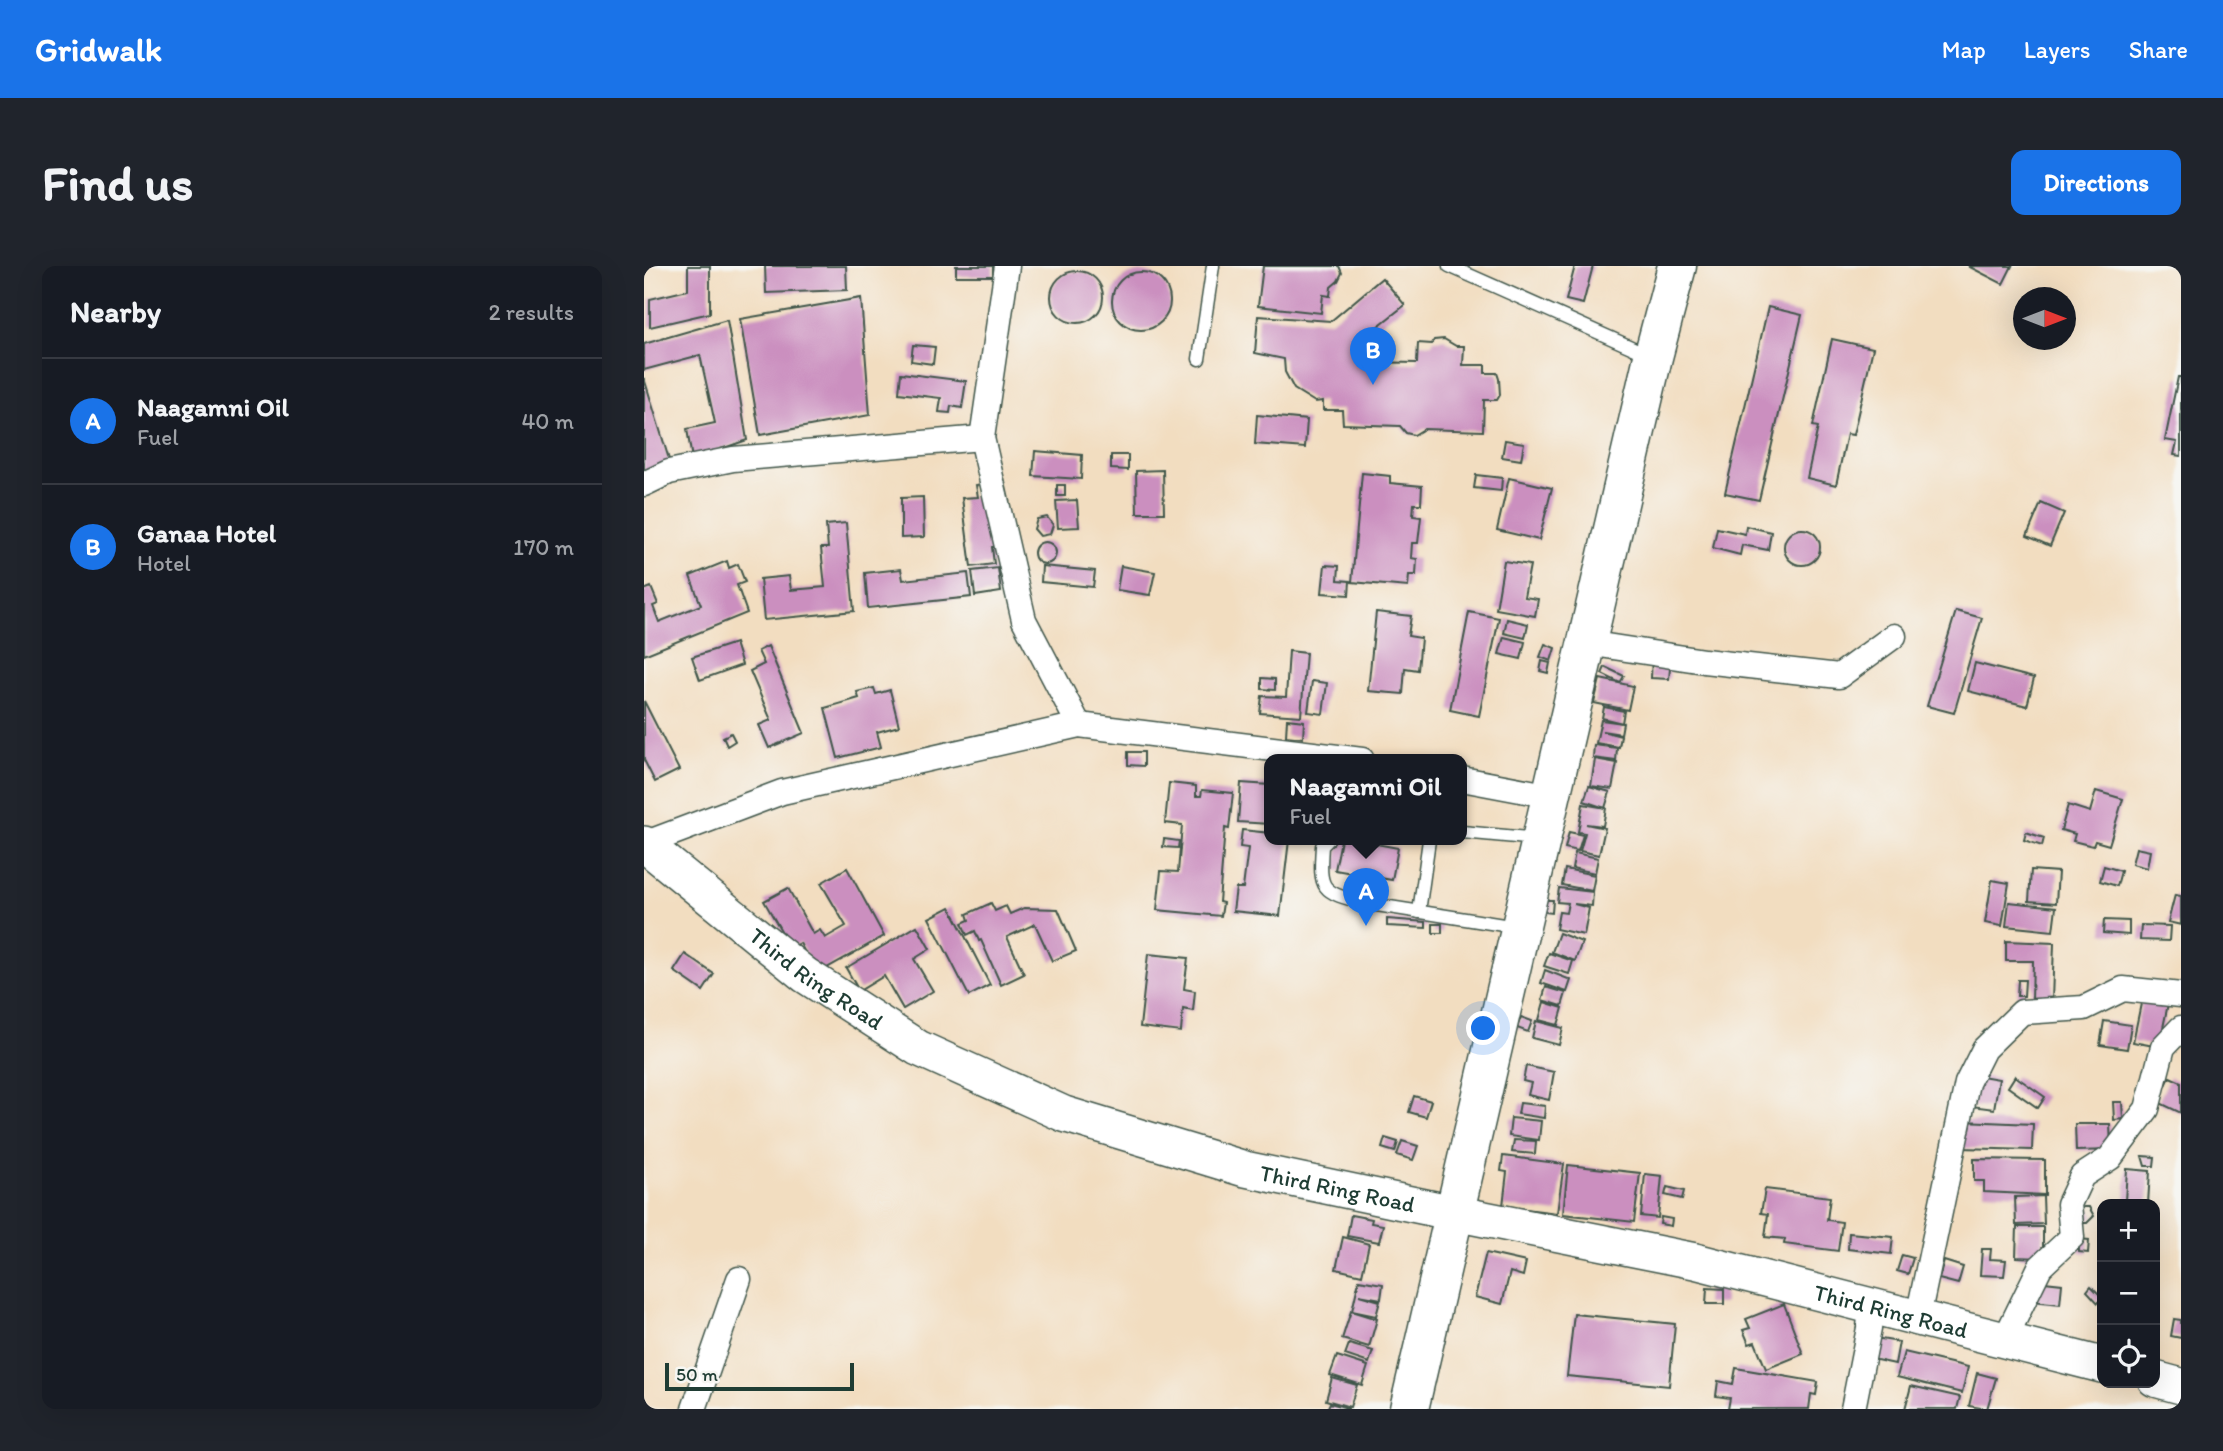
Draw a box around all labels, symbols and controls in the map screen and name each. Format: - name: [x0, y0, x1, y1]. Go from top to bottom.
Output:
- text: Gridwalk: [35, 30, 162, 69]
- text: Map: [1942, 35, 1986, 64]
- text: Layers: [2024, 35, 2091, 64]
- text: Share: [2129, 35, 2188, 64]
- button: Directions: [2011, 150, 2181, 215]
- text: Find us: [42, 153, 193, 212]
- north arrow: [2013, 287, 2076, 350]
- text: Nearby: [70, 293, 161, 330]
- text: 2 results: [488, 298, 574, 326]
- pin: B: [1350, 327, 1396, 385]
- text: Naagamni Oil: [137, 391, 289, 423]
- text: A: [86, 407, 100, 435]
- text: 40 m: [521, 407, 574, 435]
- text: Fuel: [137, 423, 179, 451]
- text: Ganaa Hotel: [137, 517, 276, 549]
- text: B: [86, 533, 100, 561]
- text: 170 m: [513, 533, 574, 561]
- text: Hotel: [137, 549, 191, 577]
- popup: [1264, 754, 1467, 845]
- text: Naagamni Oil: [1290, 770, 1441, 802]
- text: Fuel: [1290, 802, 1331, 830]
- pin: A: [1343, 868, 1389, 926]
- street label: Third Ring Road: [744, 922, 889, 1036]
- your location: [1466, 1011, 1500, 1045]
- street label: Third Ring Road: [1257, 1159, 1418, 1219]
- map controls: [2097, 1199, 2160, 1388]
- button: +: [2097, 1199, 2160, 1262]
- button: −: [2097, 1262, 2160, 1325]
- street label: Third Ring Road: [1811, 1278, 1971, 1344]
- button: locate: [2097, 1325, 2160, 1388]
- scale bar: [665, 1360, 854, 1392]
- text: 50 m: [676, 1363, 718, 1386]

